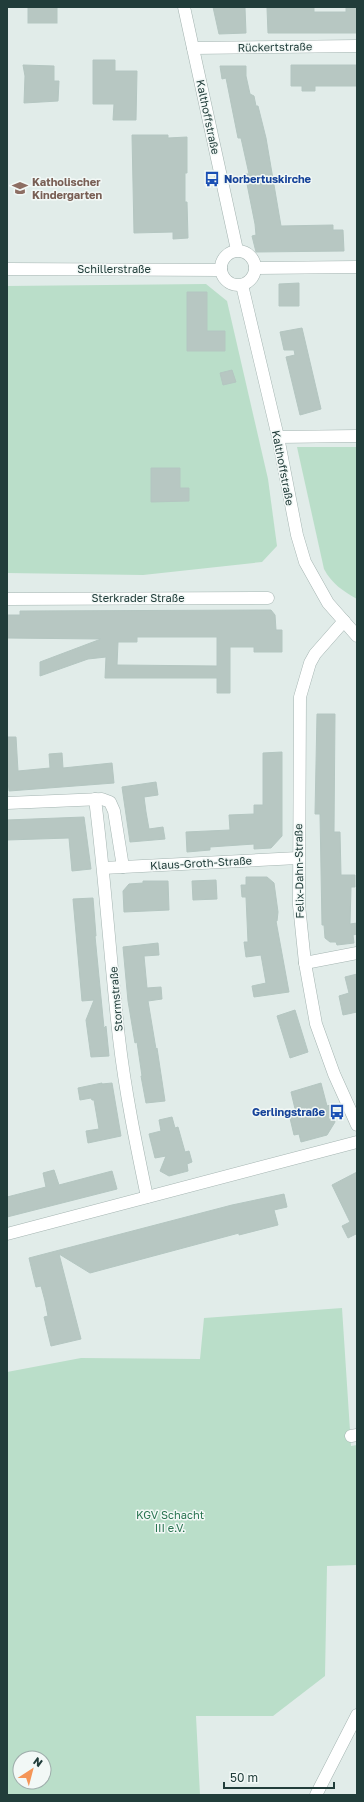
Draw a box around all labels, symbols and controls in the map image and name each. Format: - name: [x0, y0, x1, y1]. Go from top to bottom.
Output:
- street label: Rückertstraße: [238, 39, 312, 54]
- street label: Kalthoffstraße: [194, 78, 223, 156]
- bus stop icon: Norbertuskirche: [203, 170, 221, 188]
- place label: Norbertuskirche: [224, 172, 312, 185]
- place label: Katholischer Kindergarten: [32, 175, 103, 201]
- school or university icon: Katholischer Kindergarten: [11, 179, 29, 197]
- street label: Schillerstraße: [77, 262, 151, 275]
- street label: Kalthoffstraße: [270, 429, 297, 507]
- street label: Sterkrader Straße: [91, 591, 185, 604]
- street label: Felix-Dahn-Straße: [291, 823, 306, 919]
- street label: Klaus-Groth-Straße: [150, 853, 252, 872]
- street label: Stormstraße: [106, 966, 125, 1032]
- bus stop icon: Gerlingstraße: [328, 1103, 346, 1121]
- place label: Gerlingstraße: [252, 1105, 325, 1118]
- park label: KGV Schacht III e.V.: [136, 1508, 204, 1534]
- north arrow: [12, 1750, 52, 1790]
- text: N: [31, 1754, 45, 1769]
- scale bar: [224, 1764, 334, 1790]
- text: 50 m: [230, 1770, 258, 1785]

